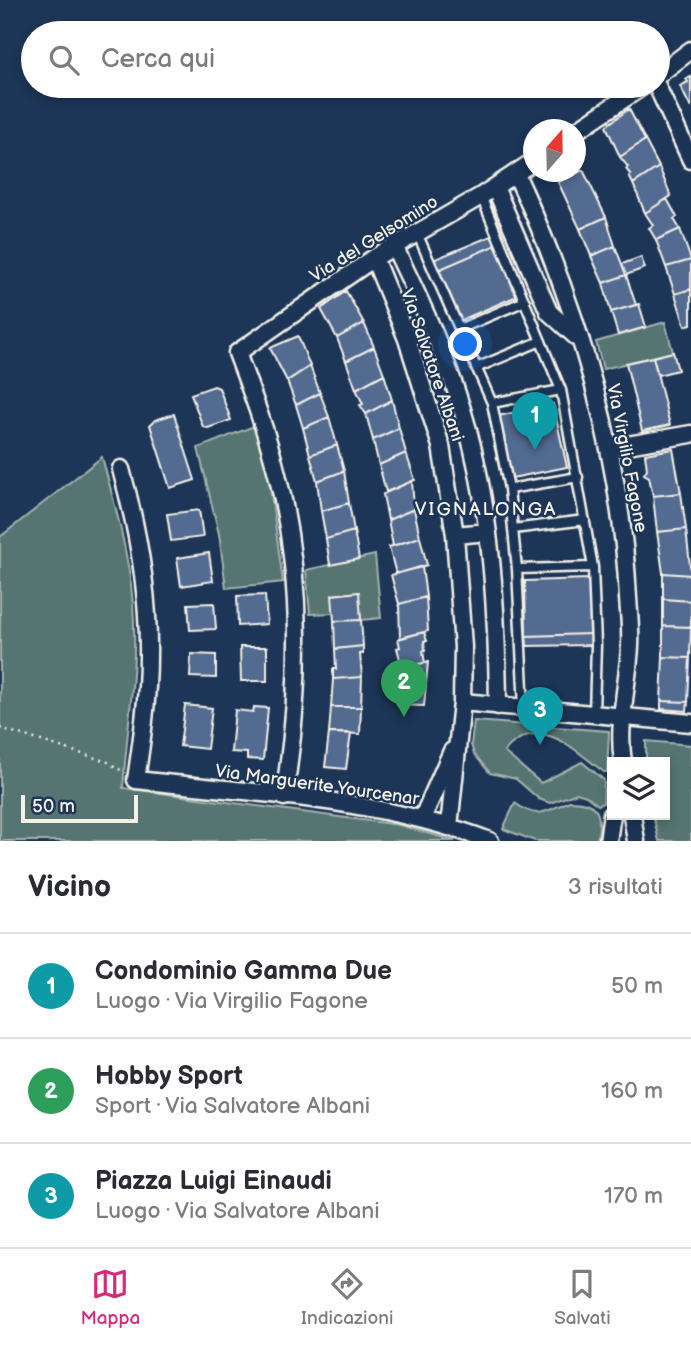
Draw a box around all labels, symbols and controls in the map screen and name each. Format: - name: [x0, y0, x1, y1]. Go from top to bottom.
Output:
- search box: [21, 21, 670, 98]
- icon: search: [45, 41, 83, 79]
- text: Cerca qui: [101, 44, 215, 75]
- north arrow: [523, 119, 586, 182]
- street label: Via del Gelsomino: [306, 191, 442, 287]
- street label: Via Salvatore Albani: [396, 286, 468, 444]
- your location: [448, 327, 482, 361]
- street label: Via Virgilio Fagone: [602, 382, 652, 534]
- pin: 1: [512, 392, 558, 450]
- district label: VIGNALONGA: [415, 498, 557, 521]
- pin: 2: [381, 659, 427, 717]
- pin: 3: [517, 687, 563, 745]
- map controls: [607, 757, 670, 820]
- button: layers: [607, 757, 670, 820]
- street label: Via Marguerite Yourcenar: [214, 760, 421, 810]
- scale bar: [21, 792, 138, 824]
- text: 50 m: [32, 795, 75, 818]
- text: Vicino: [28, 869, 111, 905]
- text: 3 risultati: [568, 873, 663, 901]
- text: Condominio Gamma Due: [95, 956, 392, 987]
- text: 1: [46, 972, 56, 1000]
- text: 50 m: [611, 972, 663, 1000]
- text: Luogo · Via Virgilio Fagone: [95, 987, 368, 1015]
- text: Hobby Sport: [95, 1061, 243, 1092]
- text: 2: [44, 1077, 58, 1105]
- text: 160 m: [601, 1077, 663, 1105]
- text: Sport · Via Salvatore Albani: [95, 1092, 370, 1120]
- text: Piazza Luigi Einaudi: [95, 1166, 332, 1197]
- text: 3: [44, 1182, 58, 1210]
- text: 170 m: [604, 1182, 663, 1210]
- text: Luogo · Via Salvatore Albani: [95, 1197, 380, 1225]
- tab: Mappa: [80, 1265, 140, 1330]
- tab: Indicazioni: [301, 1265, 393, 1330]
- tab: Salvati: [554, 1265, 611, 1330]

